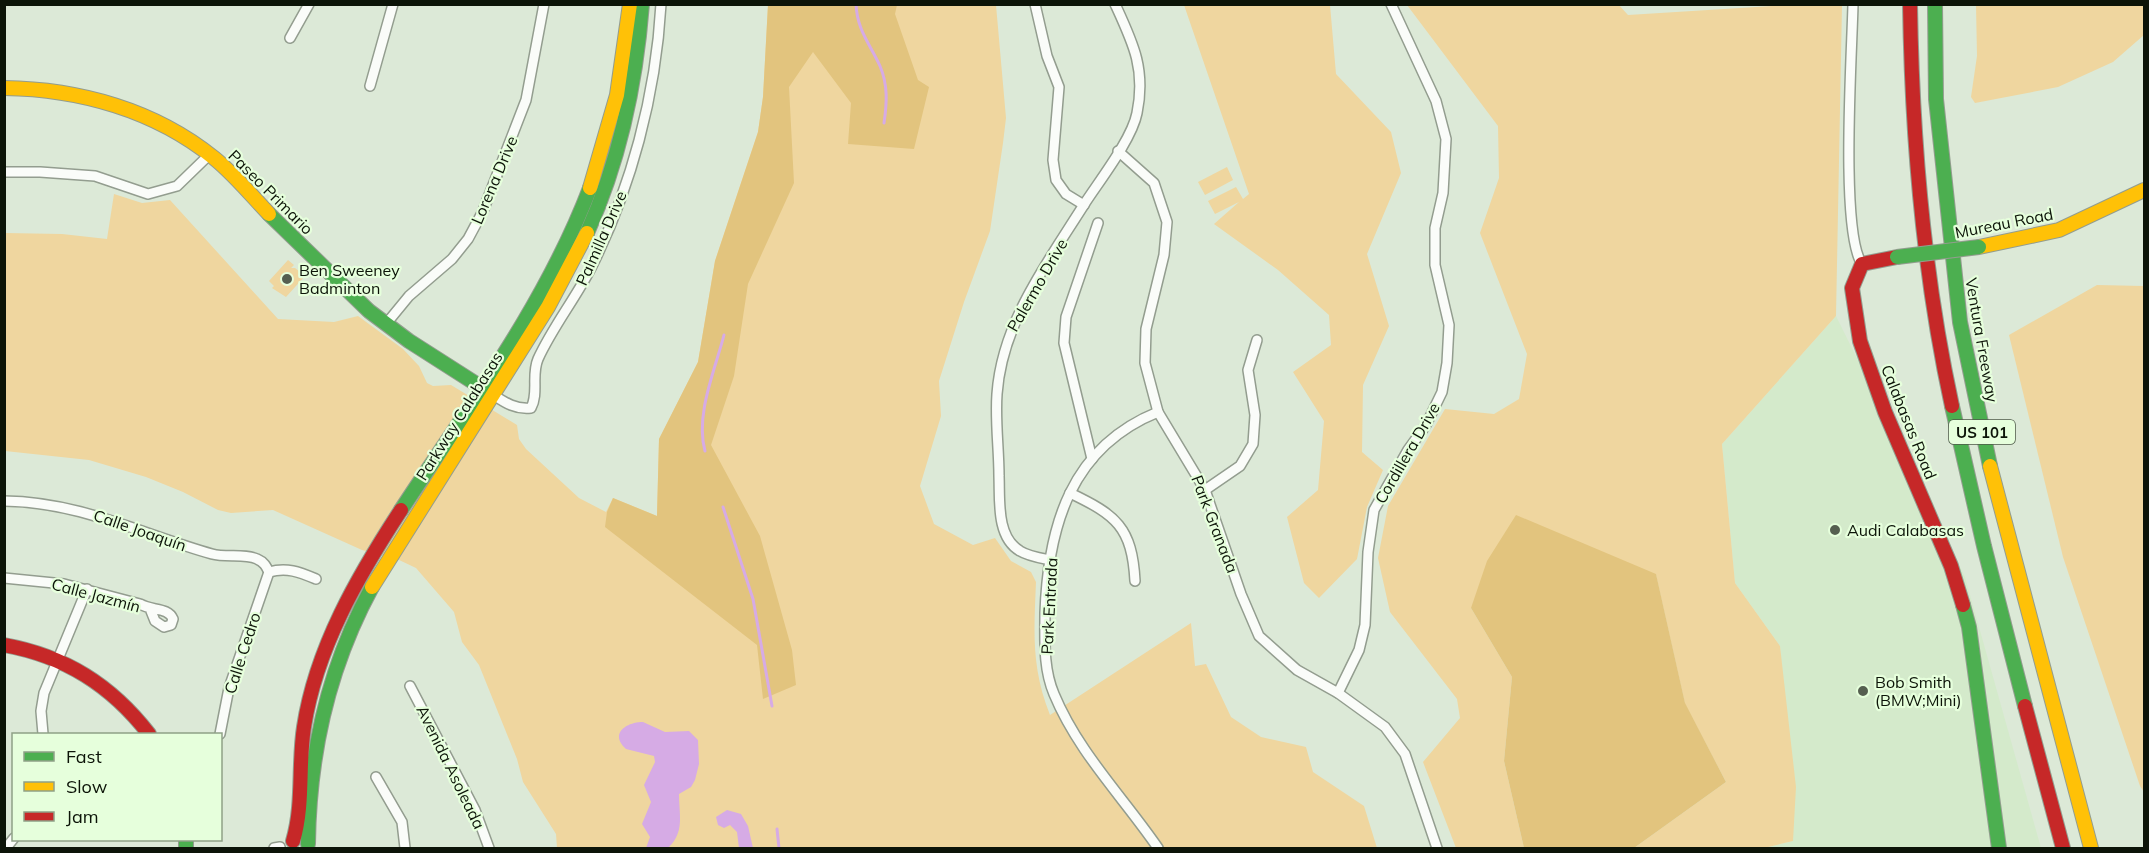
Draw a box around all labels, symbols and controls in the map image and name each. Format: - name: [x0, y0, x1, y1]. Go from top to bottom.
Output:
- street label: Lorena Drive: [466, 133, 522, 227]
- street label: Paseo Primario: [224, 145, 318, 239]
- street label: Palmilla Drive: [571, 188, 631, 288]
- street label: Mureau Road: [1953, 204, 2055, 242]
- street label: Palermo Drive: [1002, 235, 1072, 335]
- place label: Ben Sweeney Badminton: [299, 260, 400, 298]
- marker: Ben Sweeney Badminton: [280, 272, 294, 286]
- street label: Ventura Freeway: [1961, 276, 2003, 404]
- street label: Parkway Calabasas: [411, 348, 507, 484]
- street label: Calabasas Road: [1877, 362, 1941, 482]
- street label: Cordillera Drive: [1370, 399, 1444, 507]
- road number: US 101: [1949, 420, 2015, 444]
- street label: Park Granada: [1187, 472, 1243, 576]
- street label: Calle Joaquín: [91, 505, 189, 555]
- place label: Audi Calabasas: [1847, 520, 1964, 540]
- marker: Audi Calabasas: [1828, 523, 1842, 537]
- street label: Park Entrada: [1036, 557, 1062, 655]
- street label: Calle Jazmín: [49, 574, 143, 616]
- street label: Calle Cedro: [219, 610, 265, 696]
- place label: Bob Smith (BMW;Mini): [1875, 672, 1962, 710]
- marker: Bob Smith (BMW;Mini): [1856, 684, 1870, 698]
- street label: Avenida Asoleada: [412, 702, 490, 832]
- legend: [12, 733, 222, 841]
- text: Fast: [66, 745, 102, 768]
- text: Slow: [66, 775, 108, 798]
- text: Jam: [66, 805, 99, 828]

